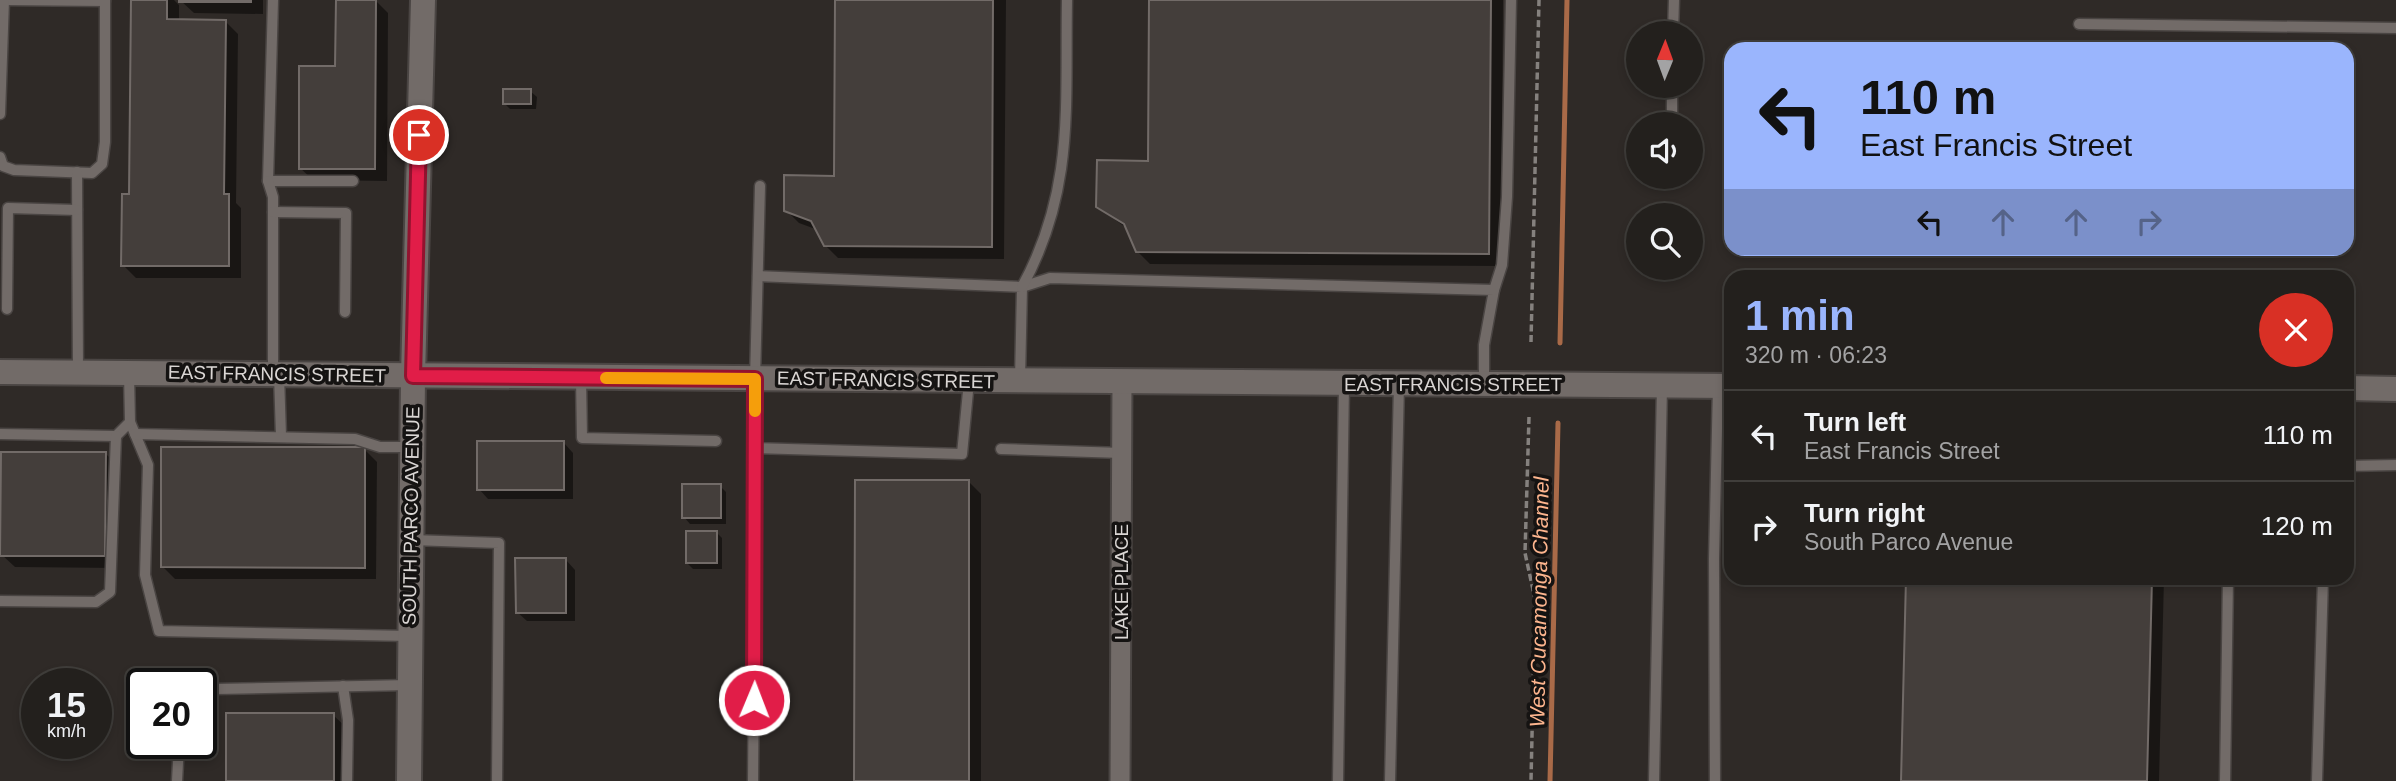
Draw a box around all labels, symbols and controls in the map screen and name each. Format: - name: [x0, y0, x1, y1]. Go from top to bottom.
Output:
- north arrow: [1626, 21, 1703, 98]
- map controls: [1626, 21, 1703, 280]
- icon: left: [1745, 70, 1836, 161]
- text: 110 m: [1860, 70, 1996, 124]
- pin: [389, 105, 449, 165]
- button: sound: [1626, 112, 1703, 189]
- icon: arrive: [400, 116, 438, 154]
- text: East Francis Street: [1860, 127, 2132, 163]
- button: search: [1626, 203, 1703, 280]
- icon: left: [1911, 203, 1949, 241]
- icon: ahead: [1984, 203, 2022, 241]
- icon: ahead: [2057, 203, 2095, 241]
- icon: right: [2130, 203, 2168, 241]
- text: 1 min: [1745, 292, 1855, 339]
- button: close: [2259, 293, 2333, 367]
- text: 320 m · 06:23: [1745, 342, 1887, 368]
- street label: EAST FRANCIS STREET: [168, 362, 387, 386]
- street label: EAST FRANCIS STREET: [777, 368, 996, 392]
- street label: EAST FRANCIS STREET: [1344, 374, 1562, 395]
- street label: SOUTH PARCO AVENUE: [399, 406, 423, 626]
- text: Turn left: [1804, 407, 1906, 437]
- icon: left: [1745, 417, 1783, 455]
- text: 110 m: [2263, 420, 2333, 450]
- text: East Francis Street: [1804, 438, 2000, 464]
- water label: West Cucamonga Channel: [1525, 475, 1553, 727]
- text: Turn right: [1804, 498, 1925, 528]
- icon: right: [1745, 508, 1783, 546]
- text: 120 m: [2261, 511, 2333, 541]
- street label: LAKE PLACE: [1111, 524, 1132, 640]
- text: South Parco Avenue: [1804, 529, 2013, 555]
- position arrow: [717, 663, 791, 737]
- speed limit sign: 20: [126, 668, 217, 759]
- text: 15: [47, 685, 86, 724]
- text: km/h: [47, 721, 86, 741]

